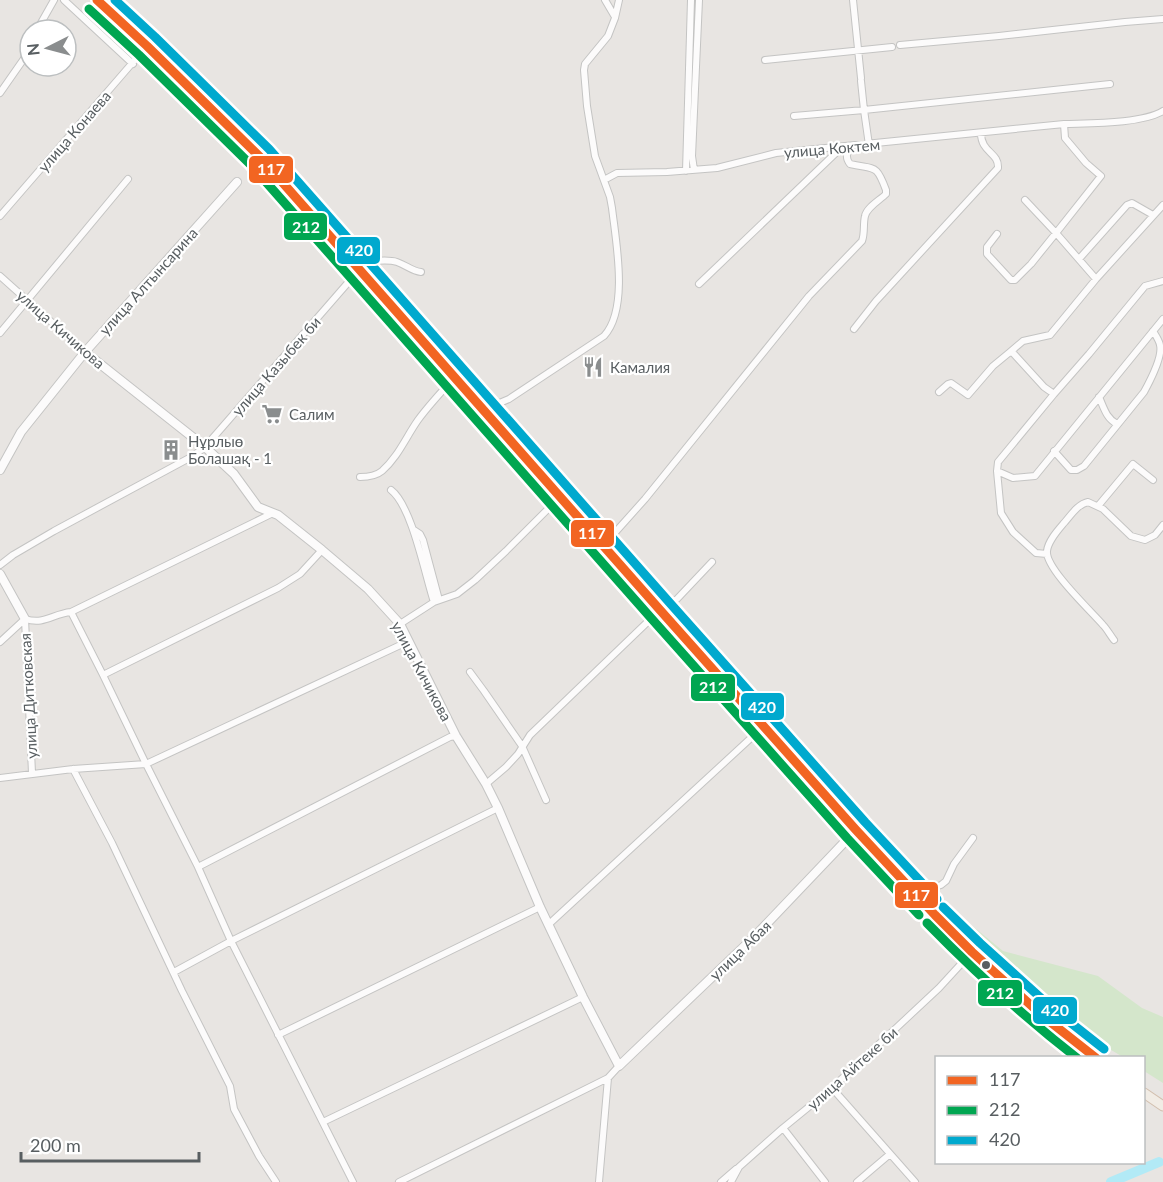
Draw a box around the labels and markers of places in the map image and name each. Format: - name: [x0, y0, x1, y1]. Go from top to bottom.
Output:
- restaurant icon: Камалия: [581, 355, 605, 379]
- place label: Камалия: [610, 358, 670, 376]
- supermarket icon: Салим: [260, 402, 284, 426]
- place label: Салим: [289, 405, 334, 423]
- place label: Нұрлыө Болашақ - 1: [188, 432, 272, 467]
- building icon: Нұрлыө Болашақ - 1: [159, 438, 183, 462]
- unlabelled marker: [980, 959, 992, 971]

